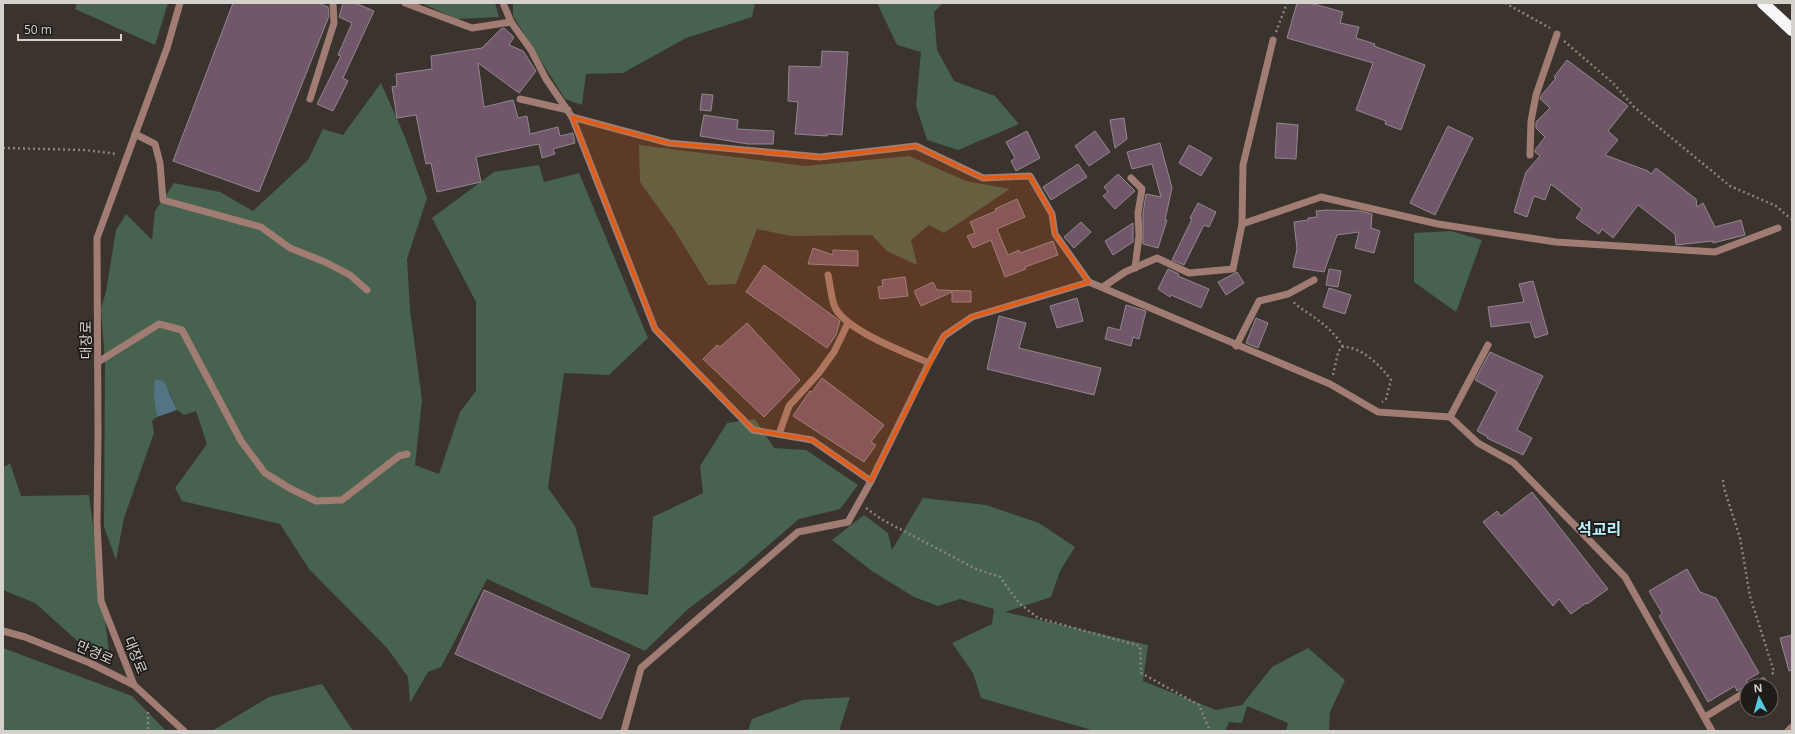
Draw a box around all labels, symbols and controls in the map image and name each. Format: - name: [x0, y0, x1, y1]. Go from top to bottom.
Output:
- scale bar: [18, 16, 121, 42]
- text: 50 m: [24, 21, 52, 38]
- street label: 대장로: [76, 321, 95, 359]
- district label: 석교리: [1577, 518, 1621, 540]
- street label: 대장로: [120, 634, 152, 677]
- street label: 만경로: [73, 635, 117, 669]
- north arrow: [1739, 678, 1779, 718]
- text: N: [1753, 680, 1763, 695]

